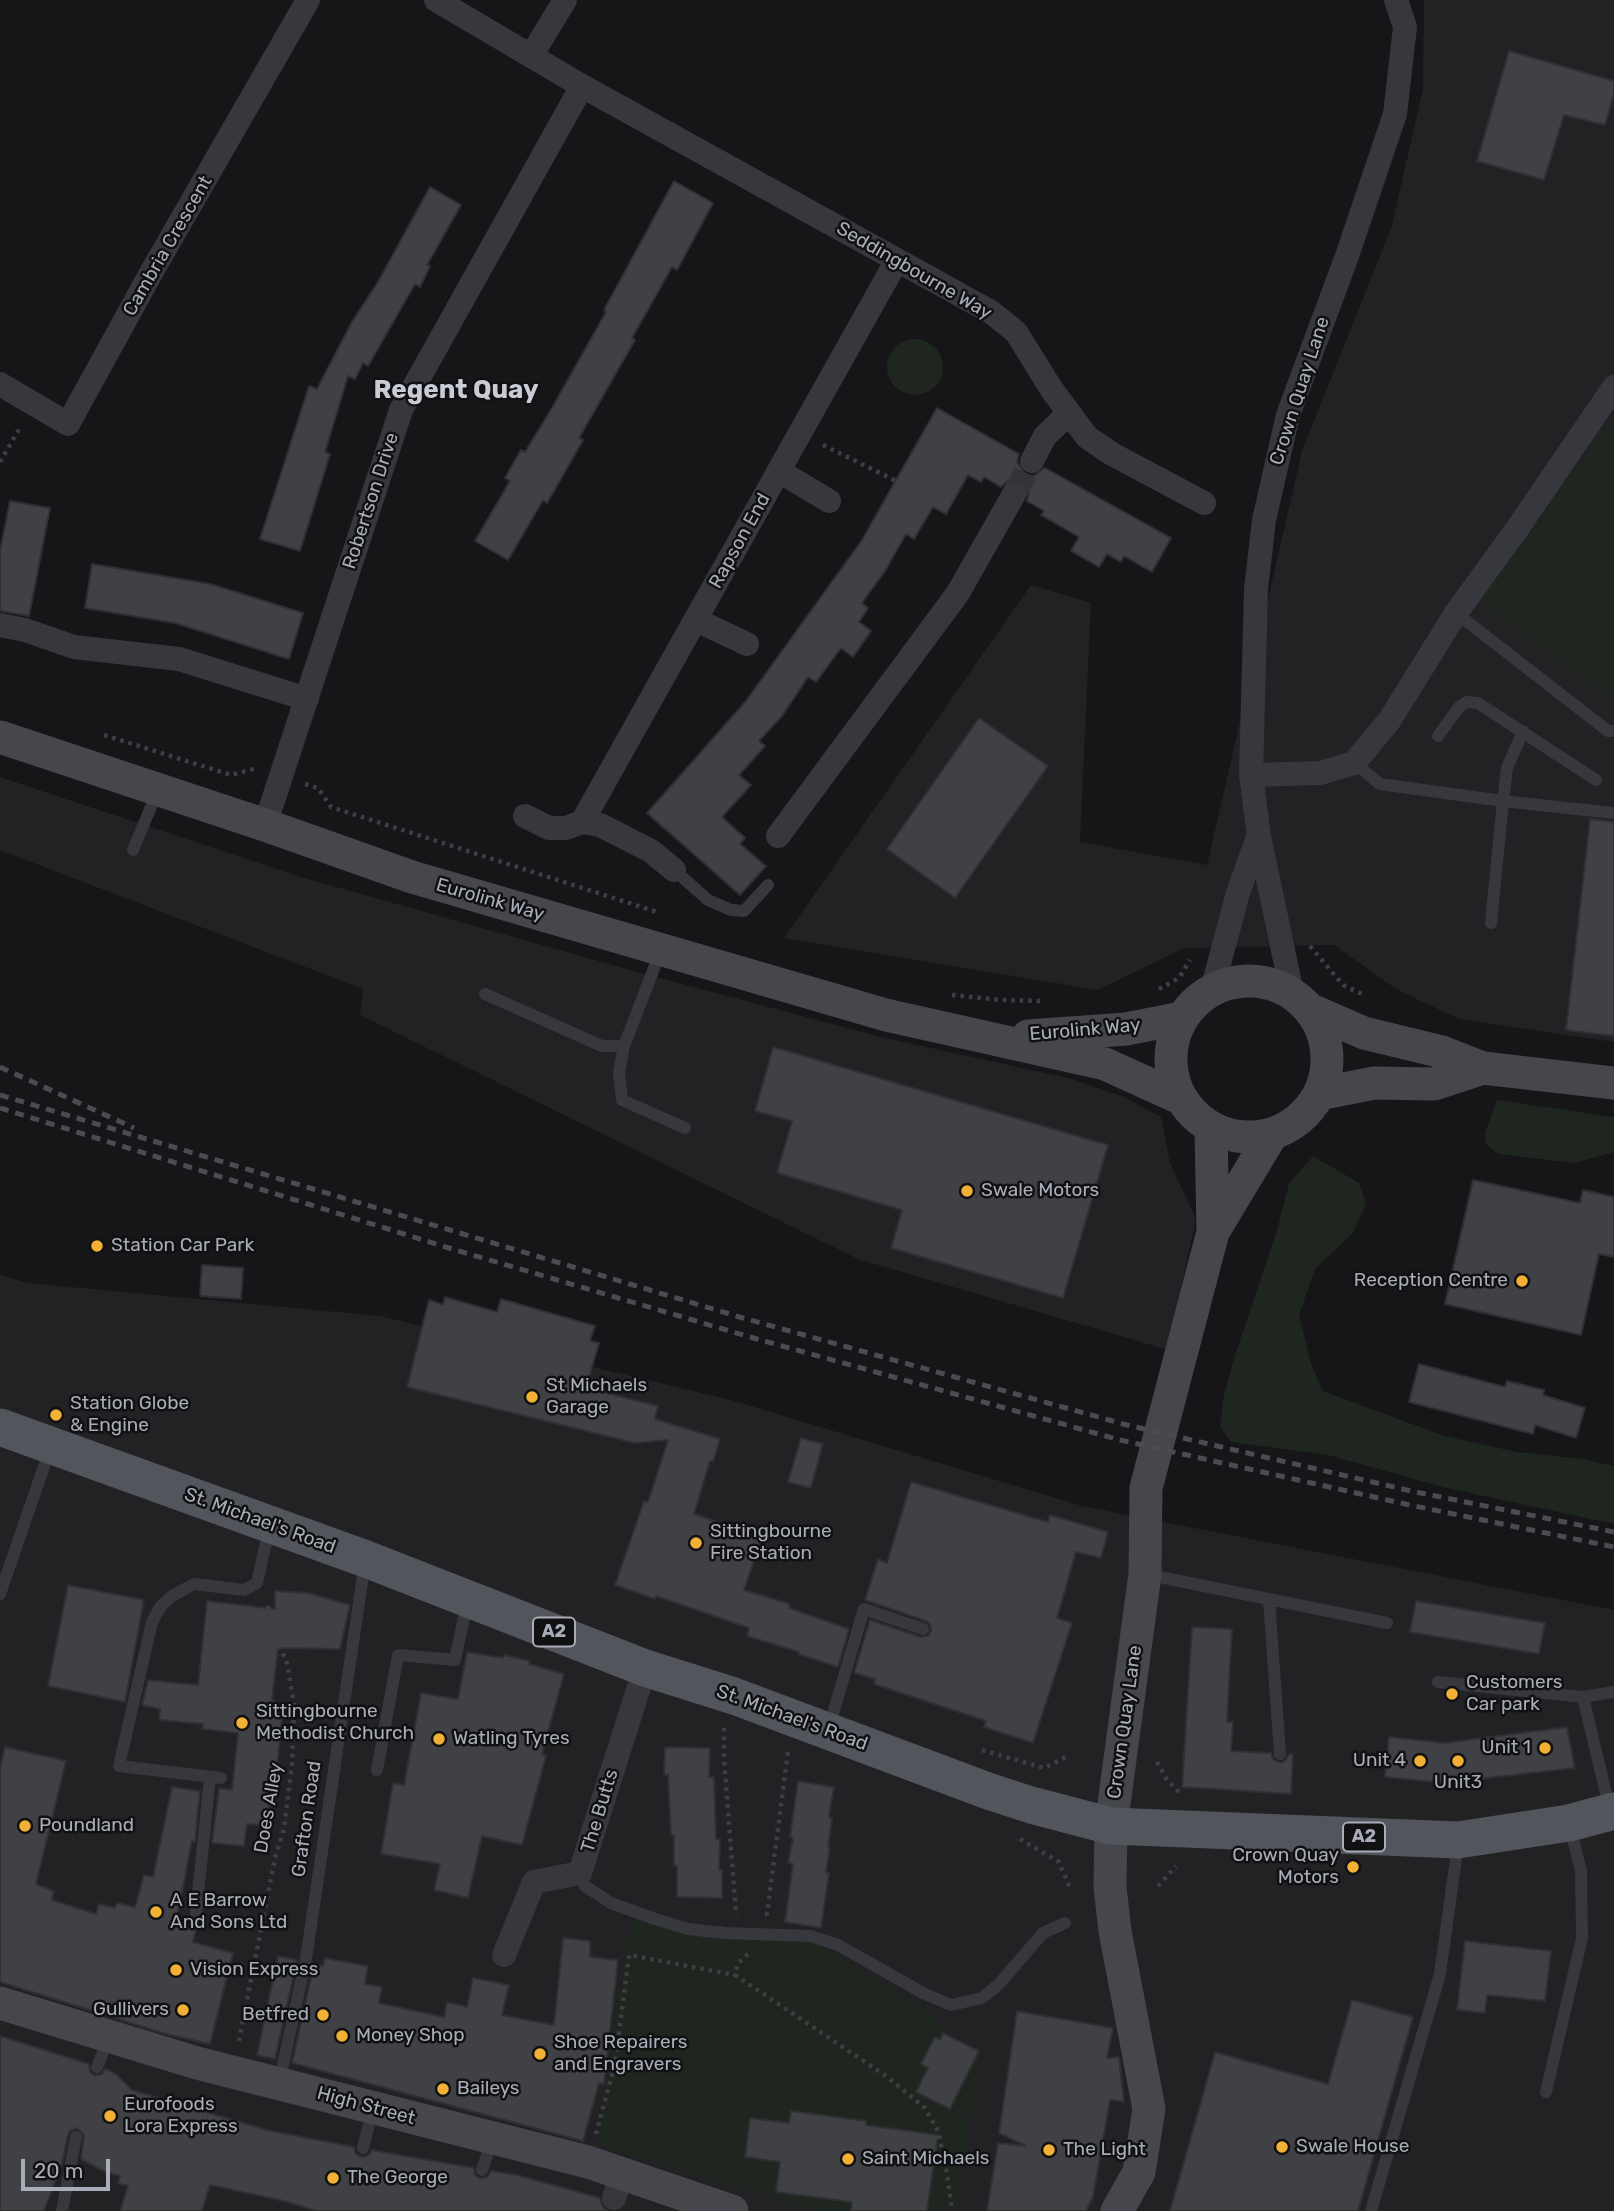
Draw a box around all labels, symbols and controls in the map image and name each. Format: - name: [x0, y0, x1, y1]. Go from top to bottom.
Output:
- street label: Cambria Crescent: [119, 172, 217, 320]
- street label: Seddingbourne Way: [832, 217, 996, 325]
- street label: Crown Quay Lane: [1265, 314, 1335, 468]
- district label: Regent Quay: [373, 374, 539, 406]
- street label: Robertson Drive: [338, 430, 404, 572]
- street label: Rapson End: [704, 489, 776, 593]
- street label: Eurolink Way: [433, 874, 547, 926]
- street label: Eurolink Way: [1028, 1014, 1142, 1046]
- place label: Swale Motors: [981, 1180, 1099, 1202]
- marker: Swale Motors: [959, 1183, 975, 1199]
- place label: Station Car Park: [111, 1235, 254, 1257]
- marker: Station Car Park: [89, 1238, 105, 1254]
- place label: Reception Centre: [1354, 1270, 1508, 1292]
- marker: Reception Centre: [1514, 1273, 1530, 1289]
- place label: St Michaels Garage: [546, 1375, 647, 1419]
- marker: St Michaels Garage: [524, 1389, 540, 1405]
- place label: Station Globe & Engine: [70, 1393, 189, 1437]
- marker: Station Globe & Engine: [48, 1407, 64, 1423]
- street label: St. Michael's Road: [181, 1483, 339, 1559]
- place label: Sittingbourne Fire Station: [710, 1521, 832, 1565]
- marker: Sittingbourne Fire Station: [688, 1535, 704, 1551]
- road number: A2: [533, 1618, 575, 1646]
- street label: Crown Quay Lane: [1103, 1644, 1147, 1800]
- place label: Customers Car park: [1466, 1672, 1563, 1716]
- street label: St. Michael's Road: [713, 1680, 871, 1756]
- marker: Customers Car park: [1444, 1686, 1460, 1702]
- place label: Sittingbourne Methodist Church: [256, 1701, 414, 1745]
- marker: Sittingbourne Methodist Church: [234, 1715, 250, 1731]
- place label: Watling Tyres: [453, 1728, 570, 1750]
- marker: Watling Tyres: [431, 1731, 447, 1747]
- place label: Unit 1: [1481, 1737, 1531, 1759]
- marker: Unit 1: [1537, 1740, 1553, 1756]
- place label: Unit 4: [1353, 1750, 1406, 1772]
- marker: Unit 4: [1412, 1753, 1428, 1769]
- marker: Unit3: [1450, 1753, 1466, 1769]
- street label: Grafton Road: [288, 1759, 326, 1879]
- street label: Does Alley: [250, 1761, 288, 1855]
- street label: The Butts: [577, 1766, 623, 1856]
- place label: Unit3: [1434, 1772, 1482, 1794]
- place label: Poundland: [39, 1815, 134, 1837]
- marker: Poundland: [17, 1818, 33, 1834]
- road number: A2: [1343, 1823, 1385, 1852]
- place label: Crown Quay Motors: [1232, 1845, 1339, 1889]
- marker: Crown Quay Motors: [1345, 1859, 1361, 1875]
- place label: A E Barrow And Sons Ltd: [170, 1890, 287, 1934]
- marker: A E Barrow And Sons Ltd: [148, 1904, 164, 1920]
- place label: Vision Express: [190, 1959, 318, 1981]
- marker: Vision Express: [168, 1962, 184, 1978]
- place label: Gullivers: [93, 1999, 169, 2021]
- marker: Gullivers: [175, 2002, 191, 2018]
- place label: Betfred: [242, 2004, 309, 2026]
- marker: Betfred: [315, 2007, 331, 2023]
- place label: Money Shop: [356, 2025, 465, 2047]
- marker: Money Shop: [334, 2028, 350, 2044]
- place label: Shoe Repairers and Engravers: [554, 2032, 688, 2076]
- marker: Shoe Repairers and Engravers: [532, 2046, 548, 2062]
- place label: Baileys: [457, 2078, 520, 2100]
- marker: Baileys: [435, 2081, 451, 2097]
- street label: High Street: [314, 2082, 418, 2130]
- place label: Eurofoods Lora Express: [124, 2094, 238, 2138]
- marker: Eurofoods Lora Express: [102, 2108, 118, 2124]
- place label: Swale House: [1296, 2136, 1409, 2158]
- place label: The Light: [1063, 2139, 1146, 2161]
- marker: Swale House: [1274, 2139, 1290, 2155]
- marker: The Light: [1041, 2142, 1057, 2158]
- scale bar: [24, 2144, 114, 2188]
- place label: Saint Michaels: [862, 2148, 990, 2170]
- marker: Saint Michaels: [840, 2151, 856, 2167]
- text: 20 m: [34, 2158, 83, 2183]
- place label: The George: [347, 2167, 448, 2189]
- marker: The George: [325, 2170, 341, 2186]

